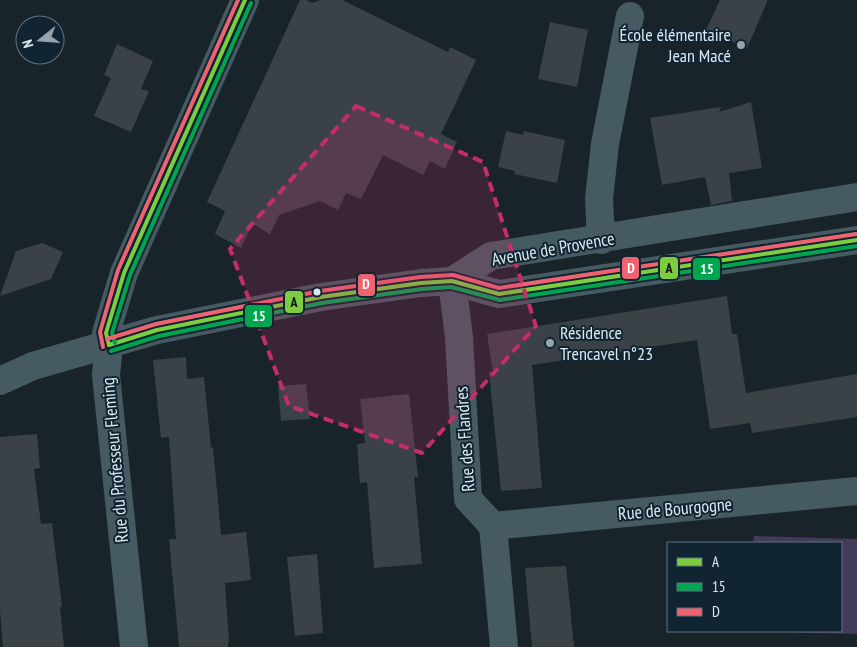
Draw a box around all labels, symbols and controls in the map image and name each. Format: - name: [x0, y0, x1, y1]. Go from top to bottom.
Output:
- north arrow: [15, 15, 65, 65]
- place label: École élémentaire Jean Macé: [619, 23, 731, 67]
- text: N: [18, 38, 37, 50]
- marker: École élémentaire Jean Macé: [735, 39, 747, 51]
- street label: Avenue de Provence: [490, 226, 616, 271]
- line badge: D: [621, 256, 640, 280]
- line badge: A: [659, 256, 679, 280]
- line badge: 15: [692, 257, 721, 281]
- text: D: [627, 259, 635, 277]
- text: A: [664, 259, 673, 277]
- text: 15: [700, 260, 714, 278]
- line badge: D: [357, 273, 376, 297]
- text: D: [362, 275, 370, 293]
- unlabelled marker: [312, 287, 322, 297]
- line badge: A: [284, 290, 304, 314]
- text: A: [289, 293, 298, 311]
- line badge: 15: [244, 304, 273, 328]
- text: 15: [252, 307, 266, 325]
- place label: Résidence Trencavel n°23: [560, 321, 653, 365]
- marker: Résidence Trencavel n°23: [544, 337, 556, 349]
- street label: Rue du Professeur Fleming: [96, 376, 133, 544]
- street label: Rue des Flandres: [449, 385, 480, 493]
- street label: Rue de Bourgogne: [617, 492, 733, 525]
- legend: [667, 542, 842, 632]
- text: A: [712, 552, 720, 571]
- text: 15: [712, 577, 726, 596]
- text: D: [712, 602, 720, 621]

